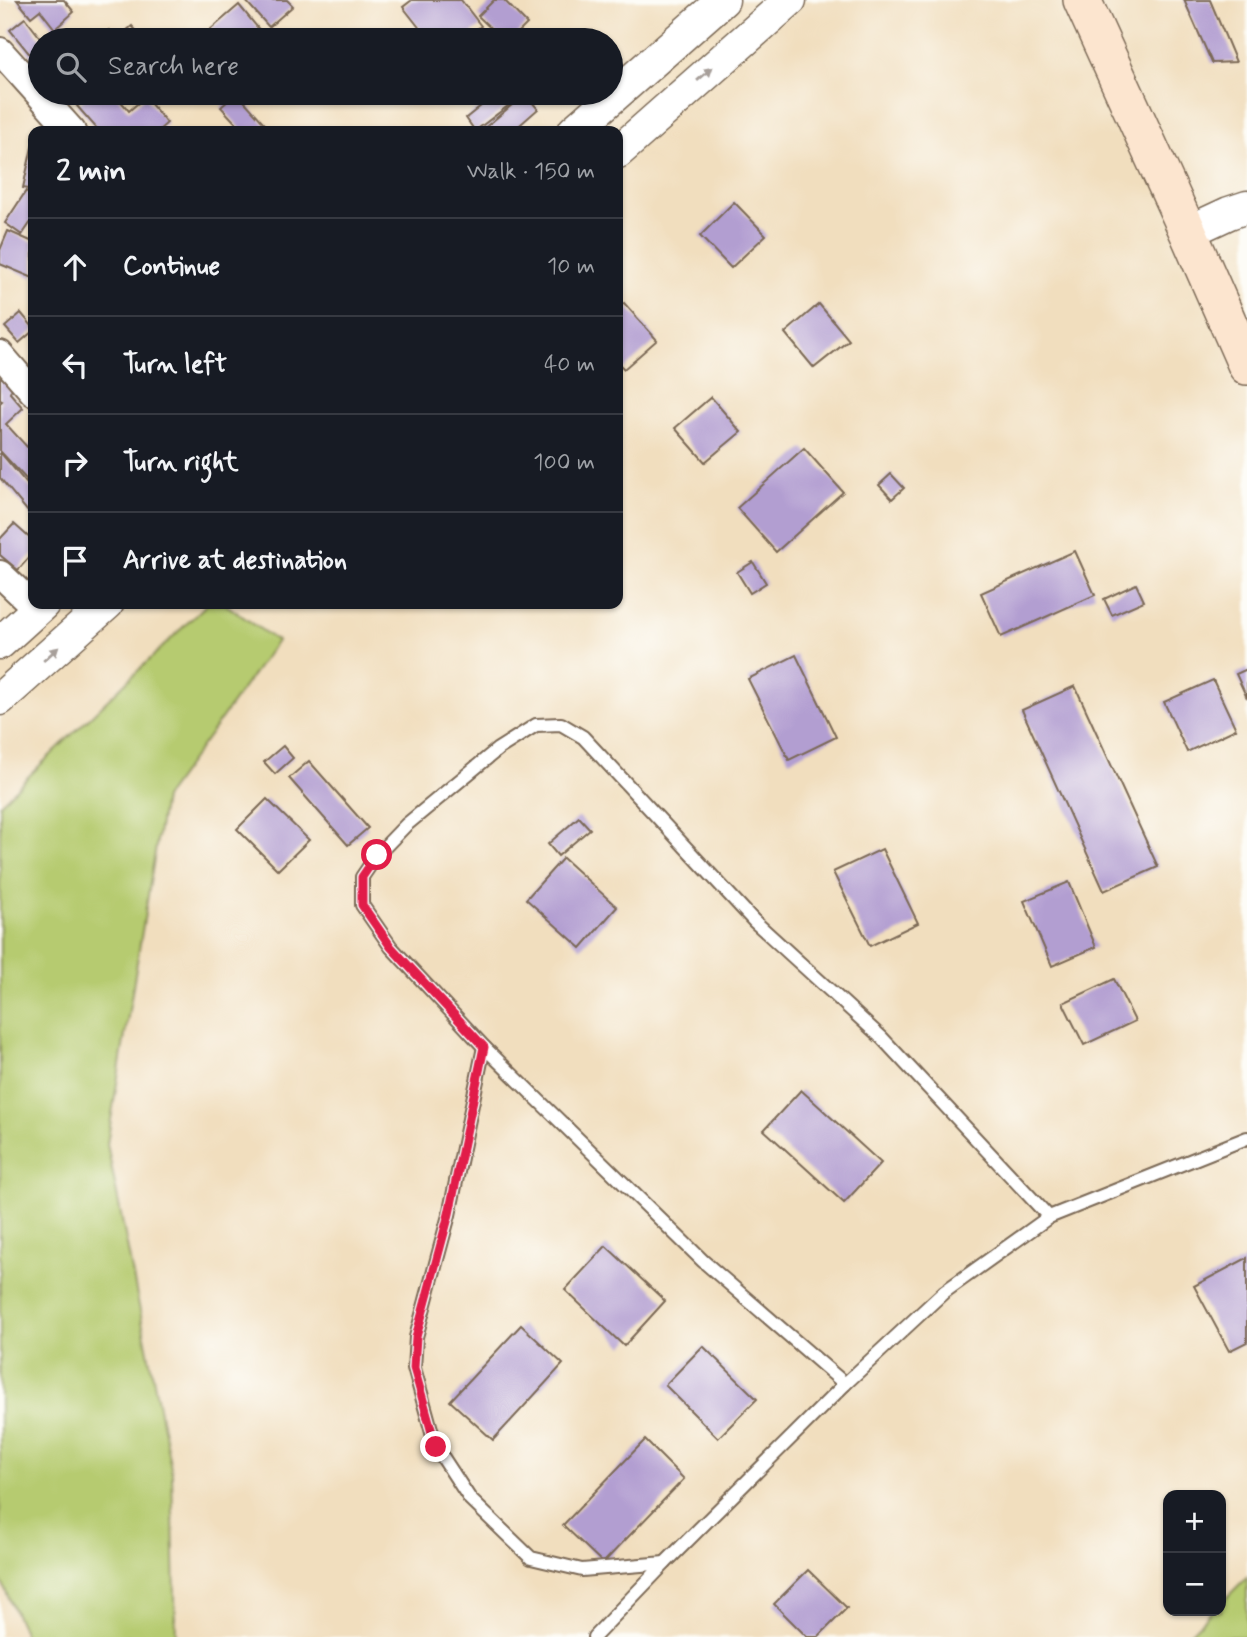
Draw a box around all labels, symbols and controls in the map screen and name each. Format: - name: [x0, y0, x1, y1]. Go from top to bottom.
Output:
- search box: [28, 28, 623, 105]
- icon: search: [52, 48, 90, 86]
- text: Search here: [108, 50, 239, 84]
- one-way arrow: [697, 67, 714, 82]
- text: 2 min: [56, 152, 126, 191]
- text: Walk · 150 m: [467, 157, 595, 187]
- icon: ahead: [56, 248, 94, 286]
- text: Continue: [123, 250, 220, 284]
- text: 10 m: [547, 252, 595, 282]
- icon: left: [56, 346, 94, 384]
- text: Turn left: [123, 348, 227, 382]
- text: 40 m: [544, 350, 595, 380]
- icon: right: [56, 444, 94, 482]
- text: Turn right: [123, 446, 239, 480]
- text: 100 m: [533, 448, 595, 478]
- icon: arrive: [56, 542, 94, 580]
- text: Arrive at destination: [123, 544, 347, 578]
- one-way arrow: [42, 646, 59, 662]
- route start: [361, 839, 392, 870]
- route end: [420, 1431, 451, 1462]
- map controls: [1163, 1490, 1226, 1616]
- button: +: [1163, 1490, 1226, 1553]
- button: −: [1163, 1553, 1226, 1616]

